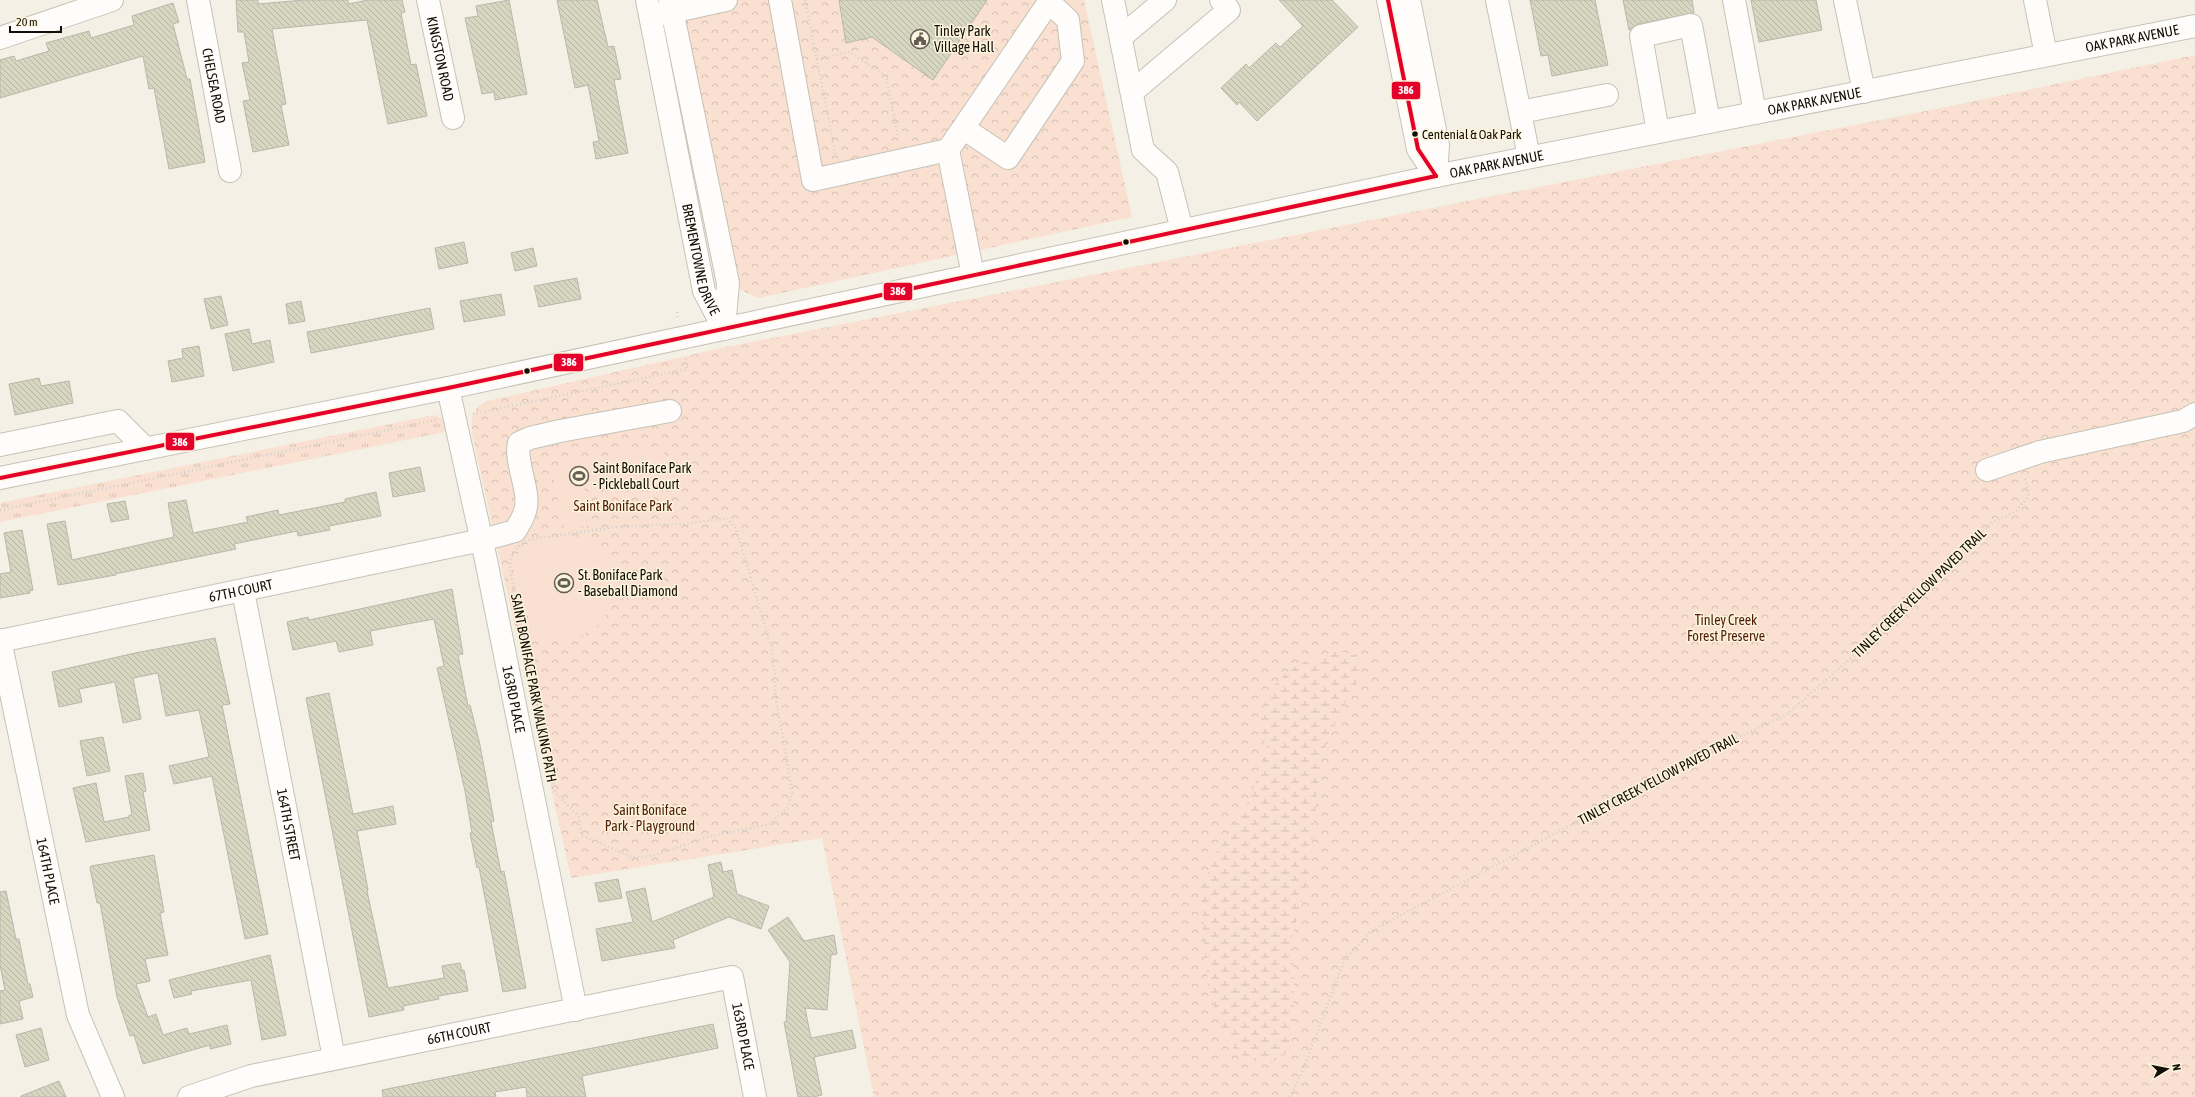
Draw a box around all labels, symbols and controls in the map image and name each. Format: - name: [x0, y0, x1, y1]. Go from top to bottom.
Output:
- scale bar: [10, 8, 61, 34]
- text: 20 m: [16, 15, 38, 29]
- street label: KINGSTON ROAD: [424, 15, 457, 103]
- street label: OAK PARK AVENUE: [2084, 21, 2180, 55]
- place label: Tinley Park Village Hall: [934, 23, 994, 55]
- public building icon: Tinley Park Village Hall: [909, 28, 931, 50]
- street label: CHELSEA ROAD: [199, 47, 229, 125]
- line badge: 386: [1391, 81, 1421, 100]
- text: 386: [1398, 84, 1414, 96]
- street label: OAK PARK AVENUE: [1766, 84, 1862, 118]
- place label: Centenial & Oak Park: [1422, 127, 1522, 142]
- marker: Centenial & Oak Park: [1410, 129, 1420, 139]
- street label: OAK PARK AVENUE: [1448, 147, 1544, 181]
- street label: BREMENTOWNE DRIVE: [679, 202, 723, 318]
- unlabelled marker: [1121, 237, 1131, 247]
- line badge: 386: [883, 282, 913, 301]
- text: 386: [890, 285, 906, 297]
- line badge: 386: [553, 353, 584, 372]
- text: 386: [561, 356, 577, 368]
- unlabelled marker: [522, 366, 532, 376]
- line badge: 386: [165, 432, 195, 451]
- text: 386: [172, 436, 188, 448]
- place label: Saint Boniface Park - Pickleball Court: [593, 460, 692, 492]
- sports icon: Saint Boniface Park - Pickleball Court: [568, 465, 590, 487]
- park label: Saint Boniface Park: [574, 498, 672, 514]
- street label: TINLEY CREEK YELLOW PAVED TRAIL: [1849, 525, 1989, 661]
- place label: St. Boniface Park - Baseball Diamond: [578, 567, 678, 599]
- sports icon: St. Boniface Park - Baseball Diamond: [553, 572, 575, 594]
- street label: 67TH COURT: [207, 576, 274, 605]
- street label: SAINT BONIFACE PARK WALKING PATH: [508, 592, 560, 784]
- park label: Tinley Creek Forest Preserve: [1687, 612, 1765, 644]
- street label: 163RD PLACE: [499, 664, 528, 734]
- street label: TINLEY CREEK YELLOW PAVED TRAIL: [1575, 730, 1741, 828]
- street label: 164TH STREET: [274, 787, 303, 862]
- park label: Saint Boniface Park - Playground: [605, 802, 695, 834]
- street label: 164TH PLACE: [33, 836, 63, 906]
- street label: 163RD PLACE: [729, 1001, 758, 1071]
- street label: 66TH COURT: [426, 1019, 493, 1048]
- north arrow: [2147, 1049, 2187, 1089]
- text: N: [2170, 1063, 2183, 1072]

